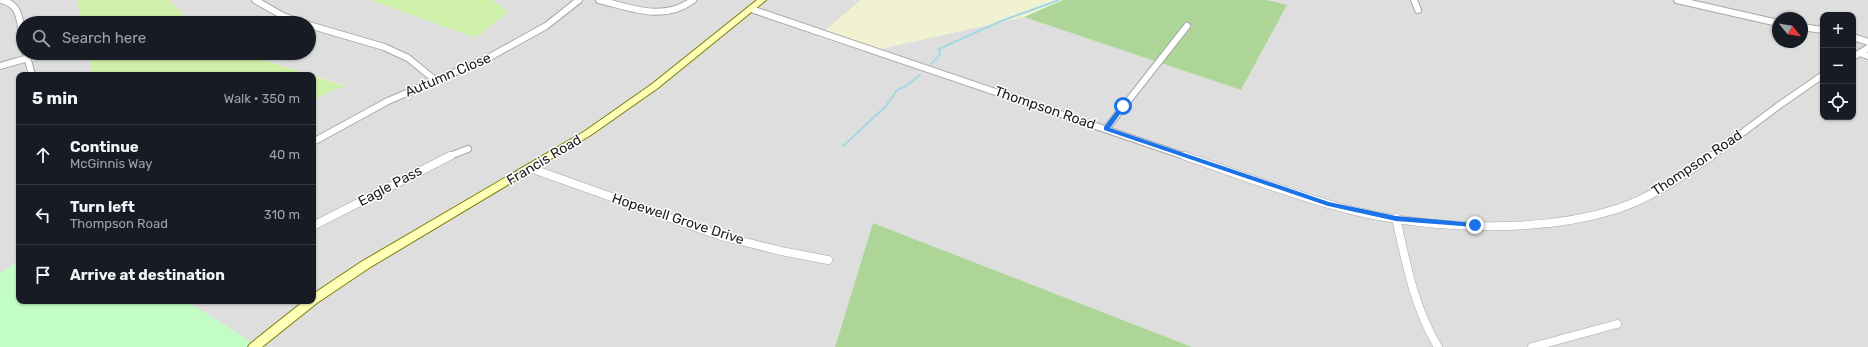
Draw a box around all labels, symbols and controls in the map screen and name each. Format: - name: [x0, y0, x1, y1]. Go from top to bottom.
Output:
- north arrow: [1772, 12, 1808, 48]
- map controls: [1820, 12, 1856, 120]
- button: +: [1820, 12, 1856, 48]
- search box: [16, 16, 316, 60]
- icon: search: [30, 27, 52, 49]
- text: Search here: [62, 29, 146, 47]
- button: −: [1820, 48, 1856, 84]
- street label: Autumn Close: [402, 49, 494, 101]
- street label: Thompson Road: [992, 83, 1098, 133]
- button: locate: [1820, 84, 1856, 120]
- text: 5 min: [32, 88, 78, 108]
- text: Walk · 350 m: [224, 91, 300, 106]
- route start: [1114, 97, 1132, 115]
- street label: Thompson Road: [1649, 126, 1745, 200]
- street label: Francis Road: [504, 131, 584, 189]
- text: Continue: [70, 138, 139, 156]
- icon: ahead: [32, 144, 54, 166]
- text: 40 m: [269, 147, 300, 162]
- text: McGinnis Way: [70, 156, 152, 171]
- street label: Eagle Pass: [355, 162, 425, 210]
- street label: Hopewell Grove Drive: [610, 190, 746, 248]
- text: Turn left: [70, 198, 135, 216]
- icon: left: [32, 204, 54, 226]
- text: 310 m: [264, 207, 300, 222]
- text: Thompson Road: [70, 216, 168, 231]
- route end: [1466, 216, 1484, 234]
- icon: arrive: [32, 264, 54, 286]
- text: Arrive at destination: [70, 266, 225, 284]

